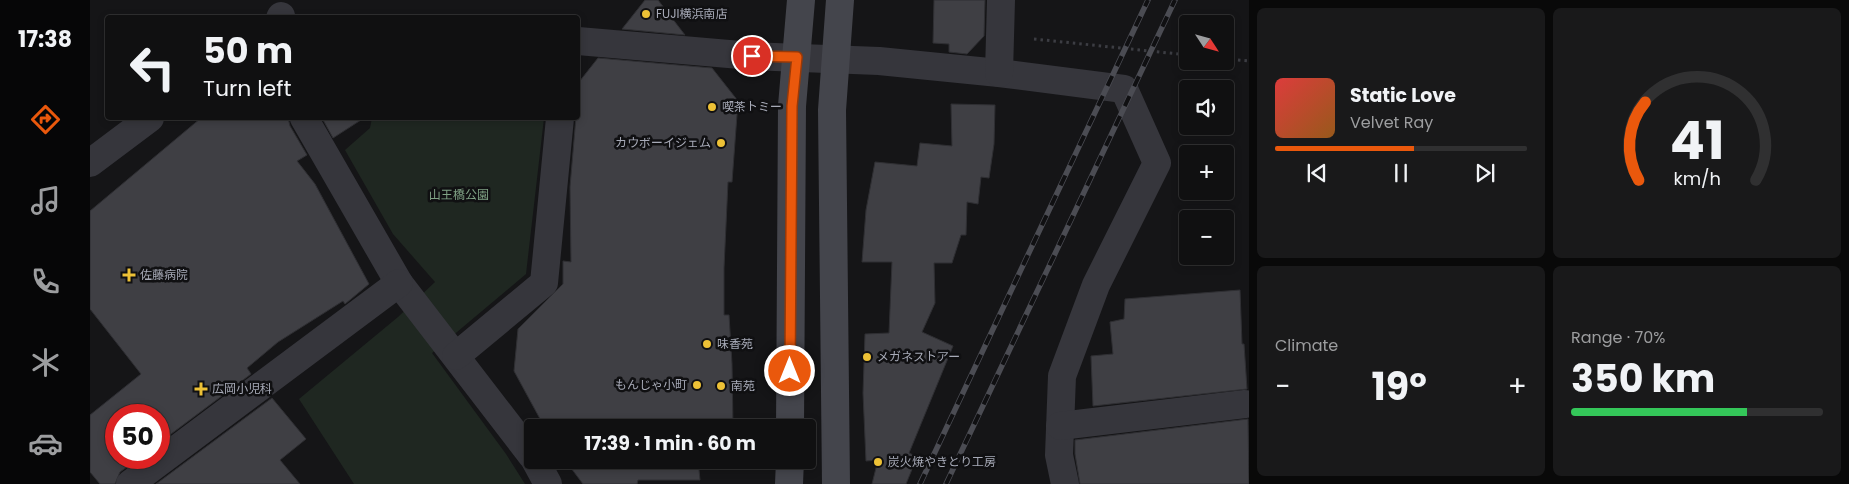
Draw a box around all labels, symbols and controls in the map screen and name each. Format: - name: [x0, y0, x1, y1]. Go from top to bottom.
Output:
- place label: FUJI横浜南店: [656, 5, 727, 22]
- marker: FUJI横浜南店: [640, 8, 652, 20]
- north arrow: [1179, 15, 1234, 70]
- map controls: [1179, 15, 1234, 265]
- text: 17:38: [18, 24, 72, 55]
- text: 50 m: [203, 26, 293, 75]
- icon: left: [120, 35, 185, 100]
- pin: [731, 35, 773, 77]
- icon: arrive: [738, 42, 766, 70]
- text: Turn left: [203, 73, 291, 104]
- button: sound: [1179, 80, 1234, 135]
- text: Static Love: [1350, 82, 1456, 109]
- place label: 喫茶トミー: [722, 98, 782, 115]
- marker: 喫茶トミー: [706, 101, 718, 113]
- icon: directions: [28, 102, 63, 137]
- text: 41: [1670, 104, 1724, 177]
- text: Velvet Ray: [1350, 111, 1433, 134]
- place label: カウボーイジェム: [615, 134, 711, 151]
- marker: カウボーイジェム: [715, 137, 727, 149]
- button: +: [1179, 145, 1234, 200]
- icon: previous: [1303, 159, 1331, 187]
- icon: pause: [1387, 159, 1415, 187]
- icon: next: [1471, 159, 1499, 187]
- text: km/h: [1673, 166, 1721, 191]
- icon: music: [28, 183, 63, 218]
- park label: 山王橋公園: [429, 186, 489, 203]
- button: −: [1179, 210, 1234, 265]
- icon: phone: [28, 264, 63, 299]
- place label: 佐藤病院: [140, 266, 188, 283]
- marker: 佐藤病院: [122, 268, 136, 282]
- text: Range · 70%: [1571, 326, 1665, 349]
- text: Climate: [1275, 334, 1338, 357]
- place label: 味香苑: [717, 335, 753, 352]
- marker: 味香苑: [701, 338, 713, 350]
- position arrow: [763, 344, 815, 396]
- icon: climate: [28, 345, 63, 380]
- place label: メガネストアー: [877, 348, 960, 365]
- marker: メガネストアー: [861, 351, 873, 363]
- text: 350 km: [1571, 352, 1715, 405]
- text: 19°: [1372, 360, 1427, 413]
- text: −: [1275, 367, 1290, 406]
- text: +: [1508, 367, 1527, 406]
- place label: もんじゃ小町: [615, 376, 687, 393]
- place label: 南苑: [731, 377, 755, 394]
- marker: もんじゃ小町: [691, 379, 703, 391]
- place label: 広岡小児科: [212, 380, 272, 397]
- marker: 南苑: [715, 380, 727, 392]
- marker: 広岡小児科: [194, 382, 208, 396]
- speed limit sign: 50: [105, 404, 170, 469]
- icon: car: [28, 426, 63, 461]
- text: 17:39 · 1 min · 60 m: [584, 430, 756, 457]
- place label: 炭火焼やきとり工房: [888, 453, 996, 470]
- marker: 炭火焼やきとり工房: [872, 456, 884, 468]

